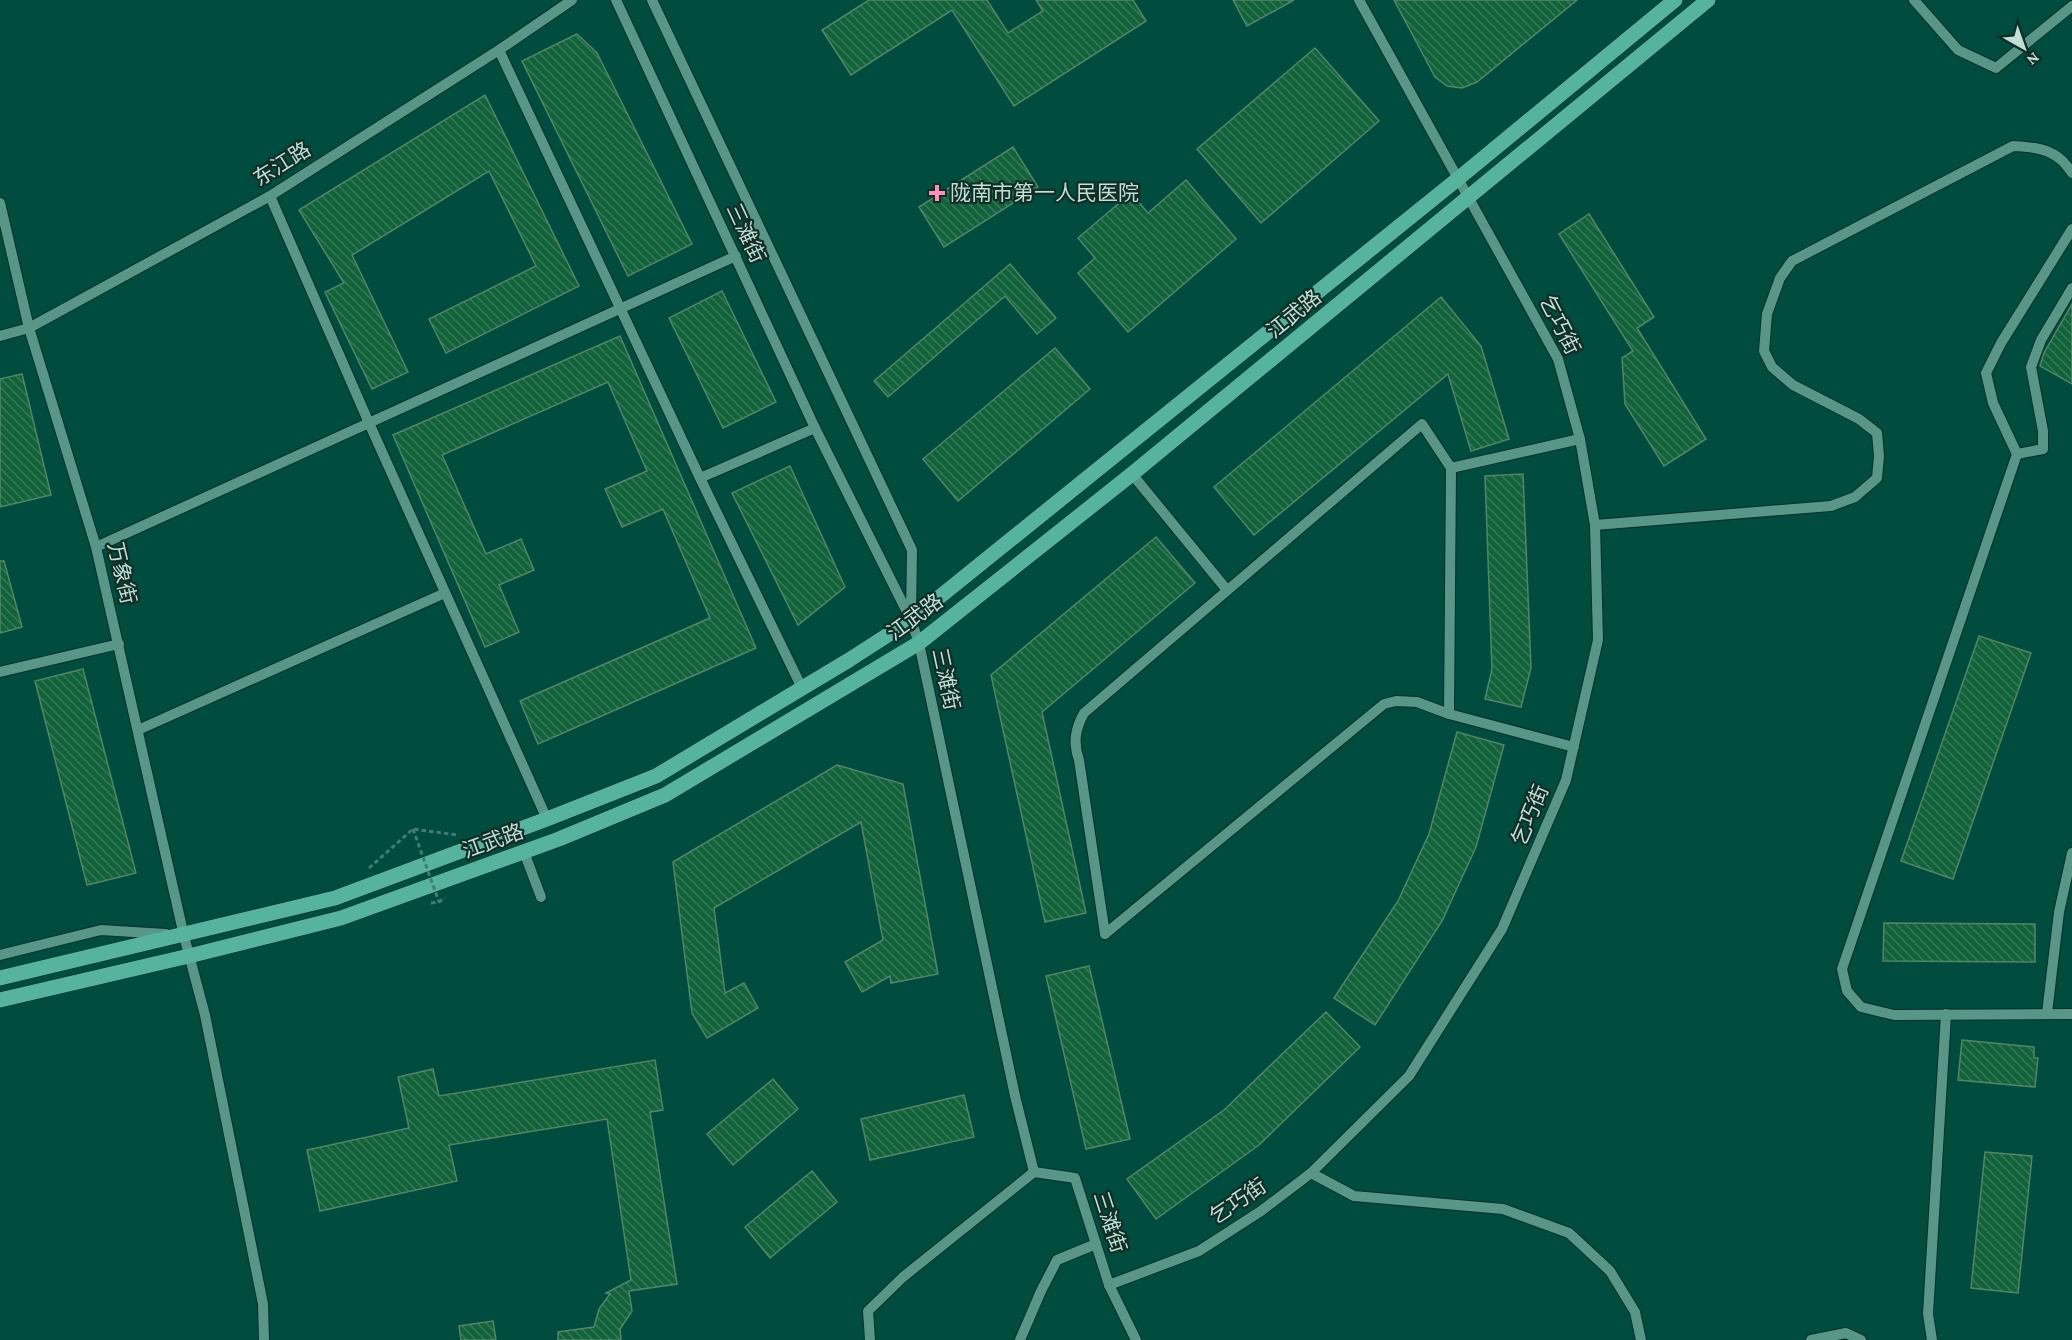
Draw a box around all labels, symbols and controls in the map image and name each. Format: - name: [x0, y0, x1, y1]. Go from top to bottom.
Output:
- north arrow: [1994, 18, 2054, 78]
- text: N: [2024, 49, 2043, 69]
- street label: 东江路: [249, 137, 315, 191]
- place label: 陇南市第一人民医院: [950, 181, 1139, 205]
- marker: 陇南市第一人民医院: [928, 184, 946, 202]
- street label: 三滩街: [722, 199, 770, 267]
- street label: 江武路: [1262, 285, 1326, 343]
- street label: 乞巧街: [1535, 291, 1585, 359]
- street label: 万象街: [103, 540, 141, 606]
- street label: 江武路: [882, 589, 948, 645]
- street label: 三滩街: [928, 646, 964, 712]
- street label: 乞巧街: [1507, 781, 1553, 849]
- street label: 江武路: [459, 819, 527, 863]
- street label: 乞巧街: [1205, 1173, 1271, 1229]
- street label: 三滩街: [1089, 1188, 1131, 1256]

